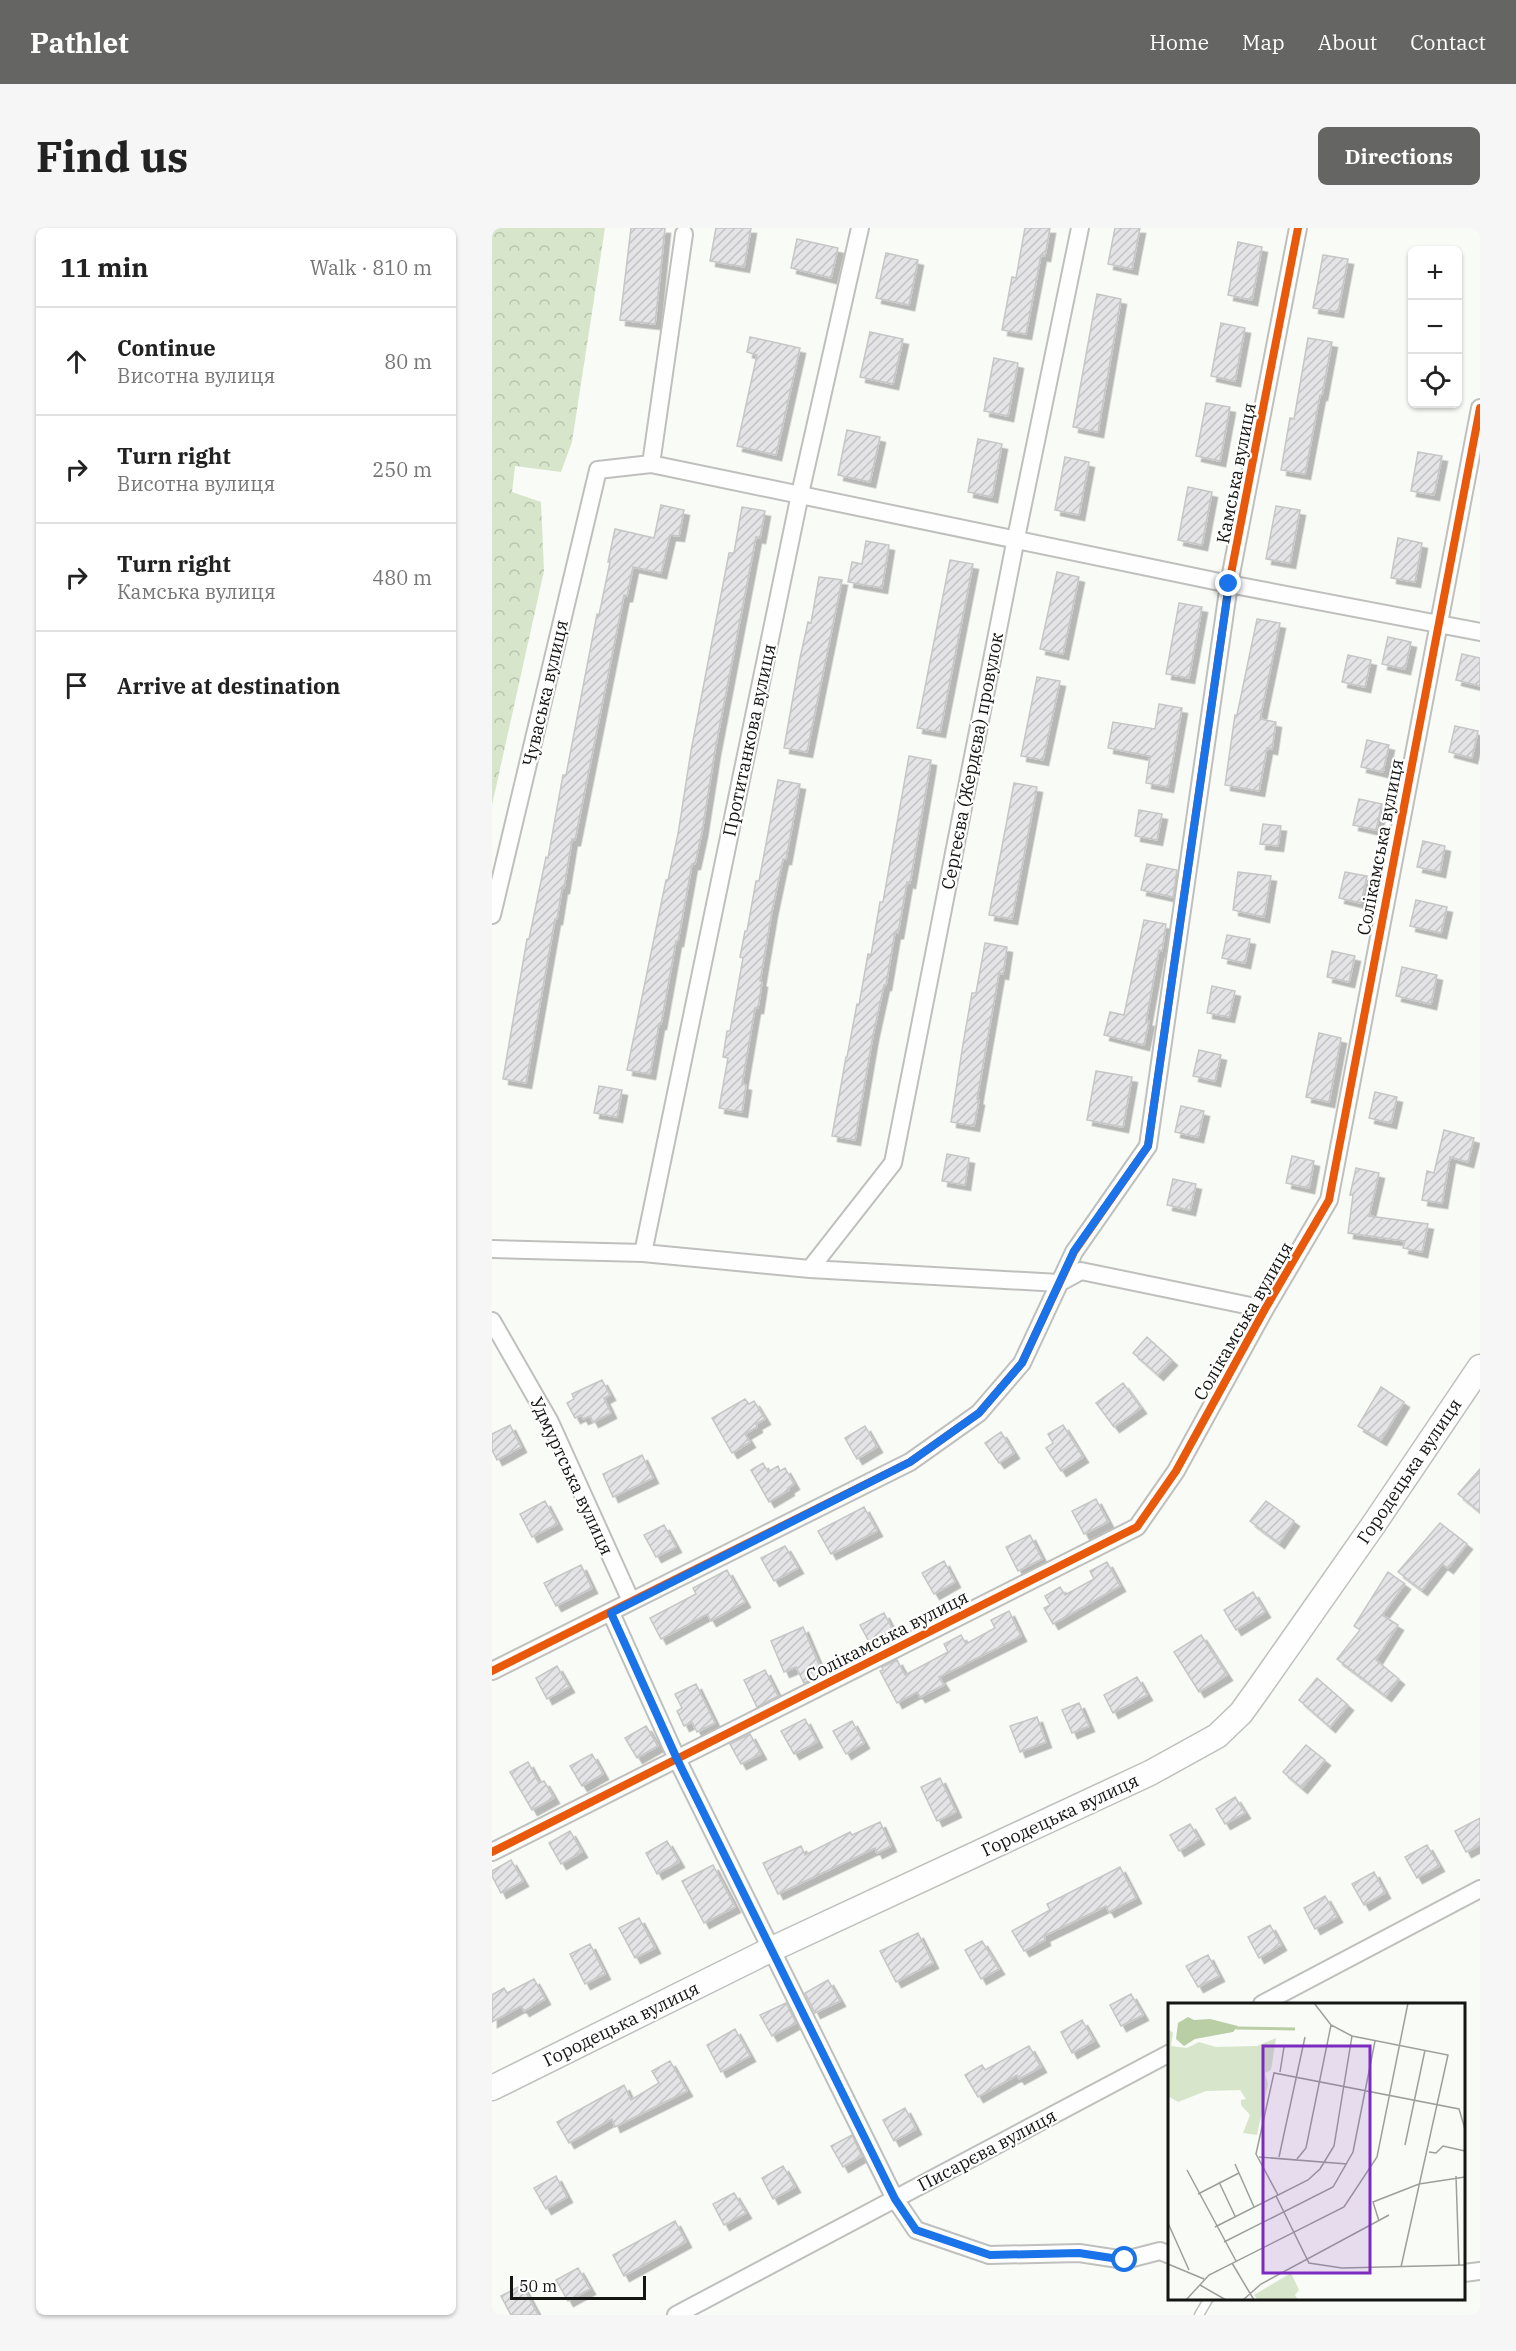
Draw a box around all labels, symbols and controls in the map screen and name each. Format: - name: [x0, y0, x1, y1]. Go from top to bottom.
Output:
- text: Pathlet: [30, 24, 129, 61]
- text: Home: [1149, 28, 1209, 56]
- text: Map: [1242, 28, 1285, 56]
- text: About: [1318, 28, 1377, 56]
- text: Contact: [1410, 28, 1486, 56]
- button: Directions: [1318, 127, 1480, 185]
- text: Find us: [36, 129, 188, 184]
- map controls: [1408, 246, 1462, 408]
- button: +: [1408, 246, 1462, 300]
- text: 11 min: [60, 250, 148, 284]
- text: Walk · 810 m: [310, 254, 432, 281]
- button: −: [1408, 300, 1462, 354]
- text: Continue: [117, 333, 216, 362]
- icon: ahead: [60, 345, 93, 378]
- text: 80 m: [384, 348, 432, 375]
- button: locate: [1408, 354, 1462, 408]
- text: Висотна вулиця: [117, 362, 275, 389]
- street label: Камська вулиця: [1211, 401, 1261, 545]
- text: Turn right: [117, 441, 231, 470]
- icon: right: [60, 453, 93, 486]
- text: 250 m: [372, 456, 432, 483]
- text: Висотна вулиця: [117, 470, 275, 497]
- text: Turn right: [117, 549, 231, 578]
- icon: right: [60, 561, 93, 594]
- text: 480 m: [372, 564, 432, 591]
- route end: [1215, 570, 1241, 596]
- text: Камська вулиця: [117, 578, 276, 605]
- street label: Чуваська вулиця: [517, 617, 573, 769]
- street label: Сергеєва (Жердєва) провулок: [936, 630, 1008, 892]
- street label: Протитанкова вулиця: [717, 642, 781, 838]
- icon: arrive: [60, 669, 93, 702]
- text: Arrive at destination: [117, 671, 340, 700]
- street label: Солікамська вулиця: [1352, 757, 1408, 937]
- street label: Солікамська вулиця: [1188, 1238, 1298, 1404]
- street label: Удмуртська вулиця: [525, 1393, 619, 1559]
- street label: Городецька вулиця: [1352, 1394, 1466, 1548]
- street label: Солікамська вулиця: [802, 1585, 972, 1687]
- street label: Городецька вулиця: [978, 1768, 1142, 1862]
- street label: Городецька вулиця: [539, 1976, 703, 2072]
- inset map: [1168, 2003, 1465, 2300]
- street label: Писарєва вулиця: [914, 2104, 1060, 2196]
- route start: [1111, 2246, 1137, 2272]
- scale bar: [510, 2273, 646, 2300]
- text: 50 m: [519, 2276, 557, 2296]

